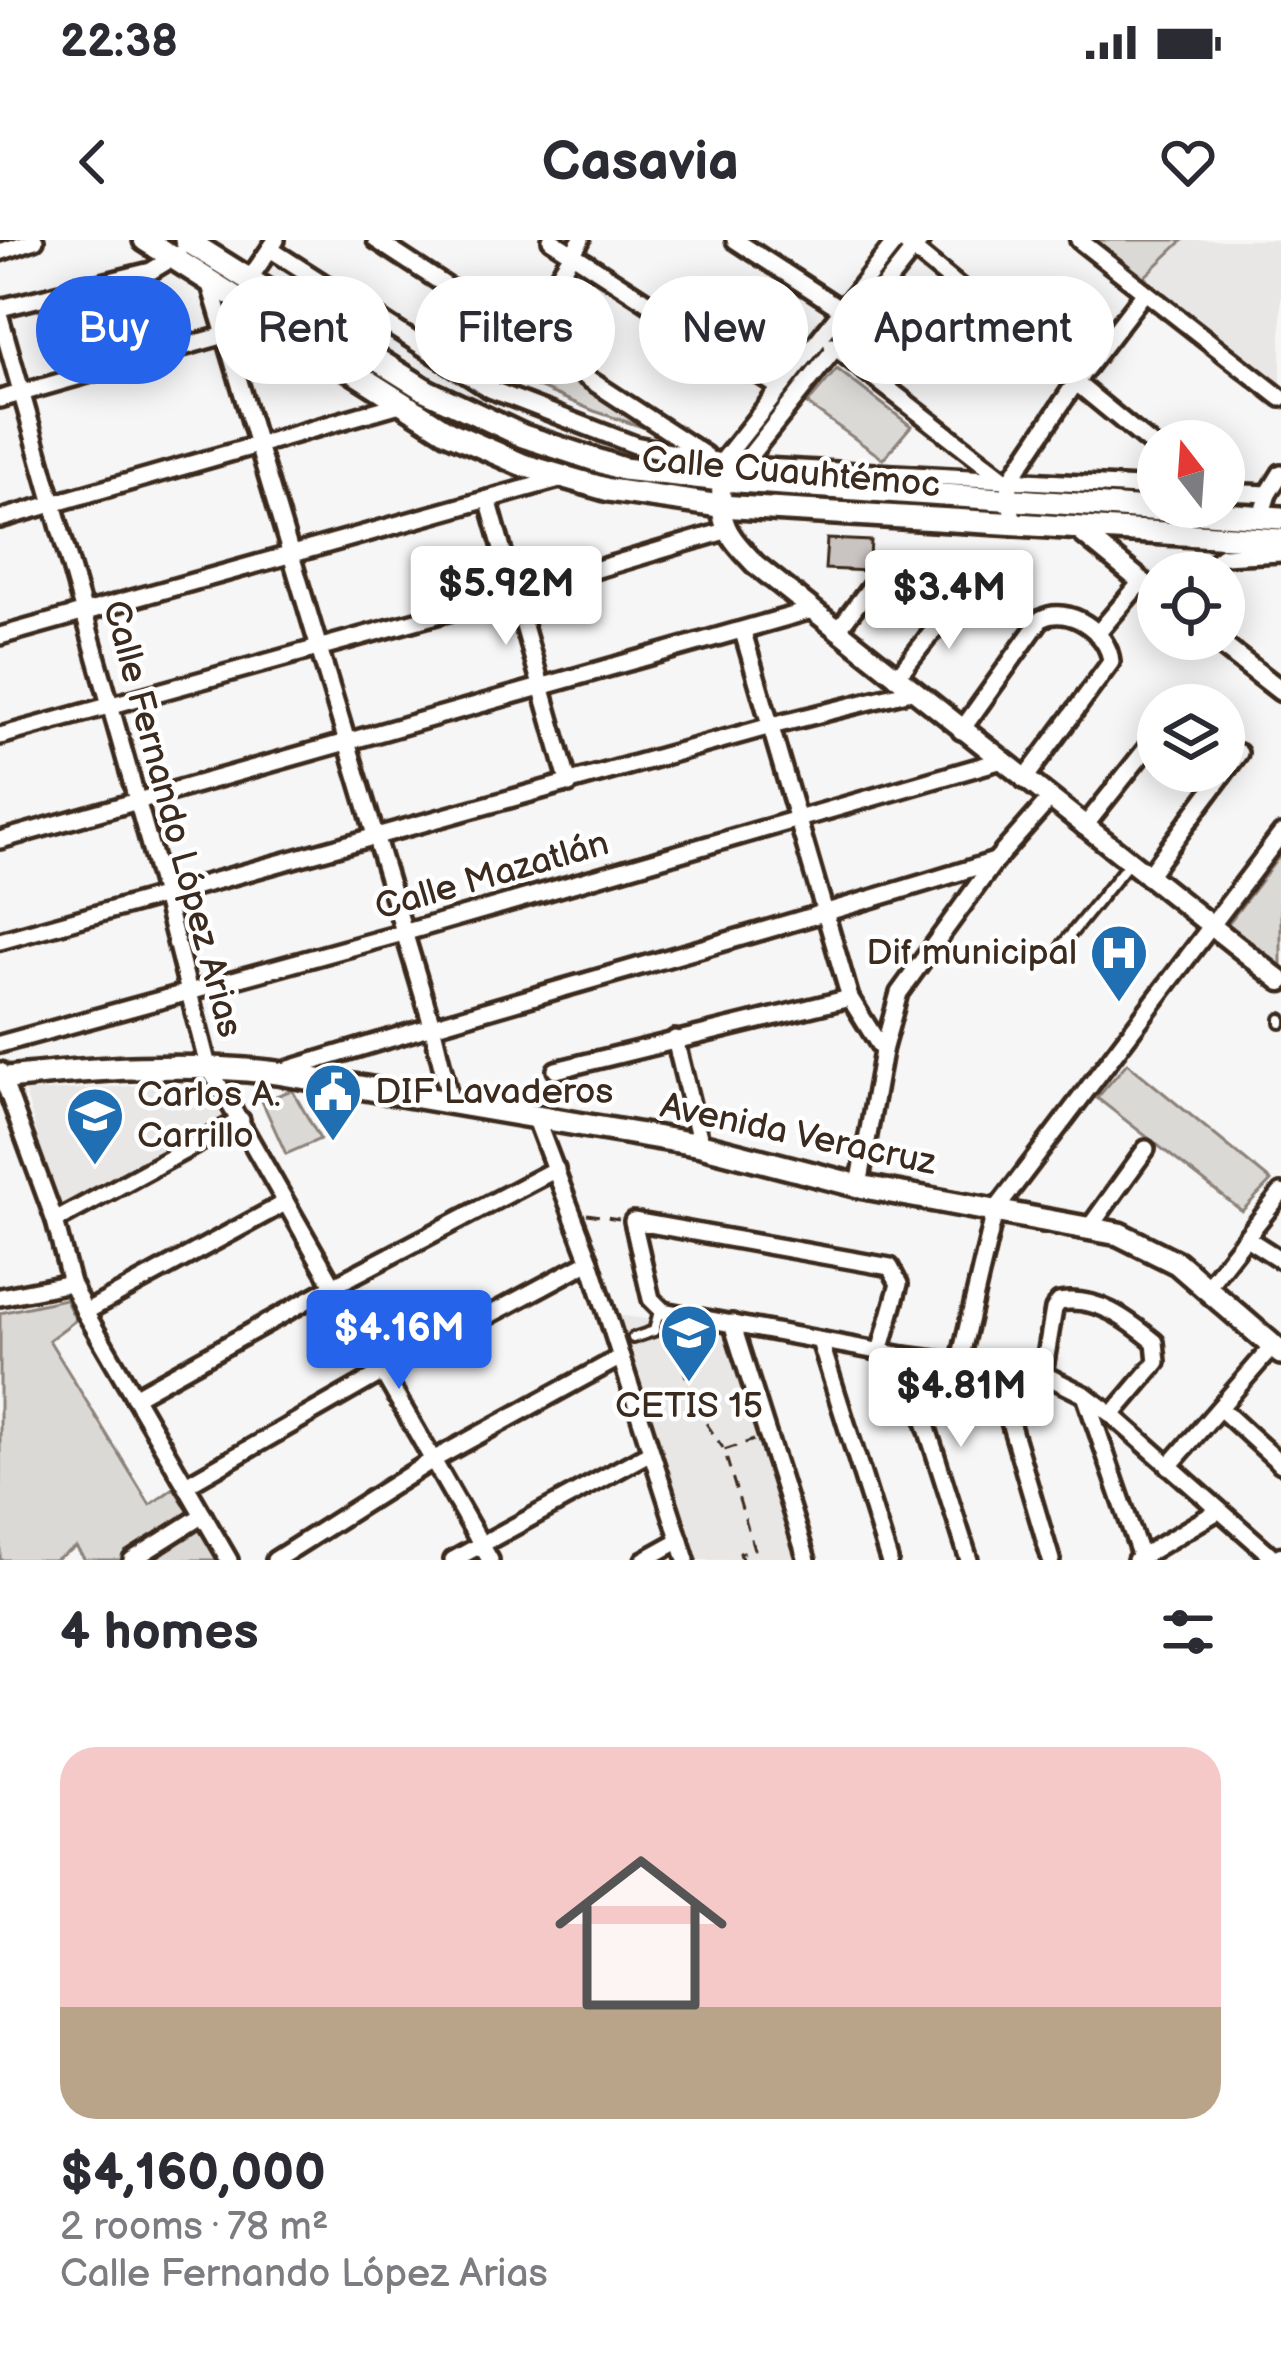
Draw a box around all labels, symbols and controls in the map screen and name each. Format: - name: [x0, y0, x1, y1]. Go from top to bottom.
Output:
- text: 22:38: [60, 15, 178, 70]
- icon: back: [60, 129, 126, 195]
- icon: heart: [1155, 129, 1221, 195]
- text: Casavia: [542, 130, 739, 195]
- chip: Buy: [36, 276, 191, 384]
- chip: Rent: [215, 276, 391, 384]
- chip: Filters: [415, 276, 615, 384]
- chip: New: [639, 276, 808, 384]
- chip: Apartment: [832, 276, 1114, 384]
- north arrow: [1137, 420, 1245, 528]
- map controls: [1137, 420, 1245, 792]
- street label: Calle Cuauhtémoc: [640, 439, 942, 507]
- pin: $5.92M: [408, 546, 604, 648]
- pin: $3.4M: [865, 550, 1033, 652]
- button: locate: [1137, 552, 1245, 660]
- text: $5.92M: [438, 561, 574, 608]
- text: $3.4M: [892, 565, 1006, 612]
- street label: Calle Fernando López Arias: [93, 596, 251, 1042]
- button: layers: [1137, 684, 1245, 792]
- street label: Calle Mazatlán: [370, 822, 614, 930]
- hospital icon: Dif municipal: [1088, 922, 1150, 1004]
- place label: Dif municipal: [866, 932, 1077, 975]
- public building icon: DIF Lavaderos: [302, 1061, 364, 1143]
- place label: DIF Lavaderos: [375, 1071, 613, 1114]
- place label: Carlos A. Carrillo: [137, 1074, 281, 1158]
- school or university icon: Carlos A. Carrillo: [64, 1085, 126, 1167]
- street label: Avenida Veracruz: [656, 1085, 940, 1185]
- pin: $4.16M: [301, 1290, 497, 1392]
- school or university icon: CETIS 15: [658, 1302, 720, 1384]
- text: $4.16M: [334, 1305, 464, 1352]
- pin: $4.81M: [863, 1348, 1059, 1450]
- text: $4.81M: [896, 1363, 1026, 1410]
- place label: CETIS 15: [615, 1385, 763, 1428]
- icon: filters: [1155, 1599, 1221, 1665]
- text: 4 homes: [60, 1602, 259, 1663]
- icon: home: [533, 1825, 749, 2041]
- text: $4,160,000: [60, 2143, 326, 2204]
- text: 2 rooms · 78 m²: [60, 2204, 329, 2251]
- text: Calle Fernando López Arias: [60, 2251, 548, 2298]

